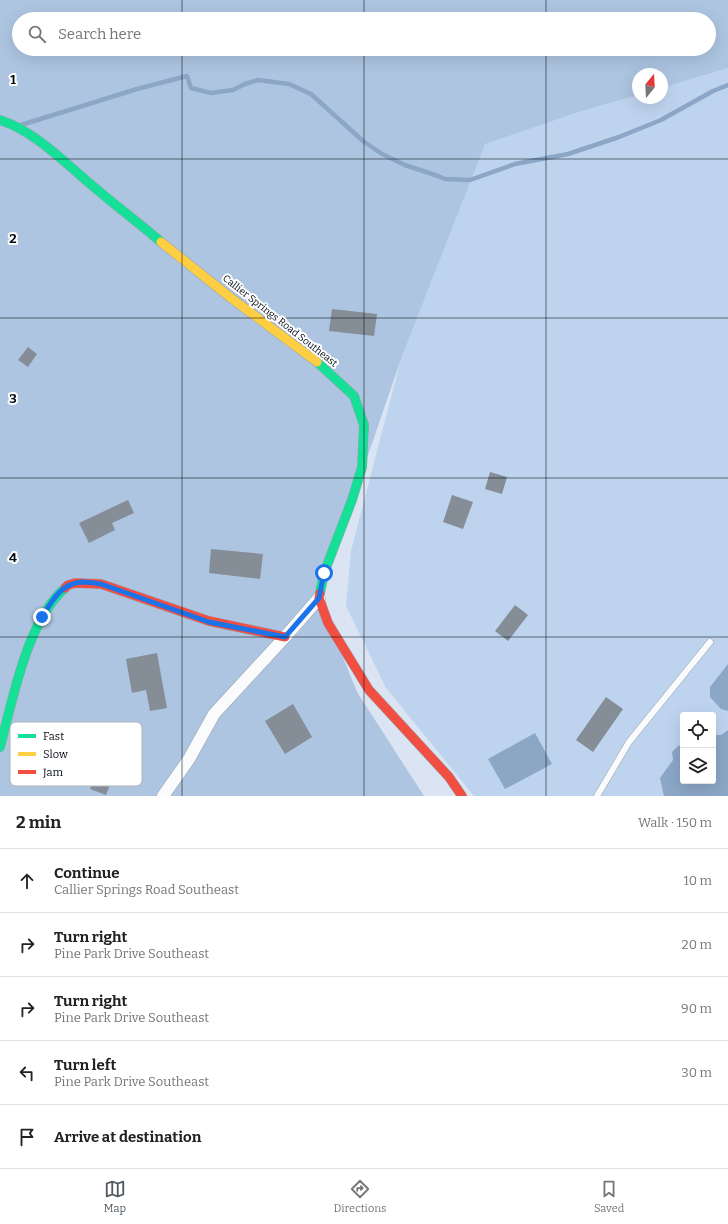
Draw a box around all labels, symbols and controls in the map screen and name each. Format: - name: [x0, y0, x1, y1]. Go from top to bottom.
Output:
- search box: [12, 12, 716, 56]
- icon: search: [26, 23, 48, 45]
- text: Search here: [58, 25, 141, 43]
- north arrow: [632, 68, 668, 104]
- text: 1: [10, 72, 16, 87]
- text: 2: [9, 231, 17, 246]
- street label: Callier Springs Road Southeast: [220, 272, 340, 370]
- text: 3: [9, 391, 17, 406]
- text: 4: [9, 550, 17, 565]
- route start: [315, 564, 333, 582]
- route end: [33, 608, 51, 626]
- map controls: [680, 712, 716, 784]
- button: locate: [680, 712, 716, 748]
- legend: [10, 722, 142, 786]
- text: Fast: [43, 730, 64, 743]
- text: Slow: [43, 748, 68, 761]
- button: layers: [680, 748, 716, 784]
- text: Jam: [42, 766, 63, 779]
- text: 2 min: [16, 812, 61, 833]
- text: Walk · 150 m: [638, 815, 712, 830]
- text: Continue: [54, 864, 120, 882]
- icon: ahead: [16, 870, 38, 892]
- text: 10 m: [683, 873, 712, 888]
- text: Callier Springs Road Southeast: [54, 882, 239, 897]
- text: Turn right: [54, 928, 127, 946]
- icon: right: [16, 934, 38, 956]
- text: 20 m: [682, 937, 712, 952]
- text: Pine Park Drive Southeast: [54, 946, 209, 961]
- text: Turn right: [54, 992, 127, 1010]
- icon: right: [16, 998, 38, 1020]
- text: 90 m: [681, 1001, 712, 1016]
- text: Pine Park Drive Southeast: [54, 1010, 209, 1025]
- text: Turn left: [54, 1056, 116, 1074]
- icon: left: [16, 1062, 38, 1084]
- text: 30 m: [681, 1065, 712, 1080]
- text: Pine Park Drive Southeast: [54, 1074, 209, 1089]
- icon: arrive: [16, 1126, 38, 1148]
- text: Arrive at destination: [54, 1128, 201, 1146]
- tab: Map: [104, 1178, 126, 1215]
- tab: Directions: [334, 1178, 386, 1215]
- tab: Saved: [594, 1178, 624, 1215]

